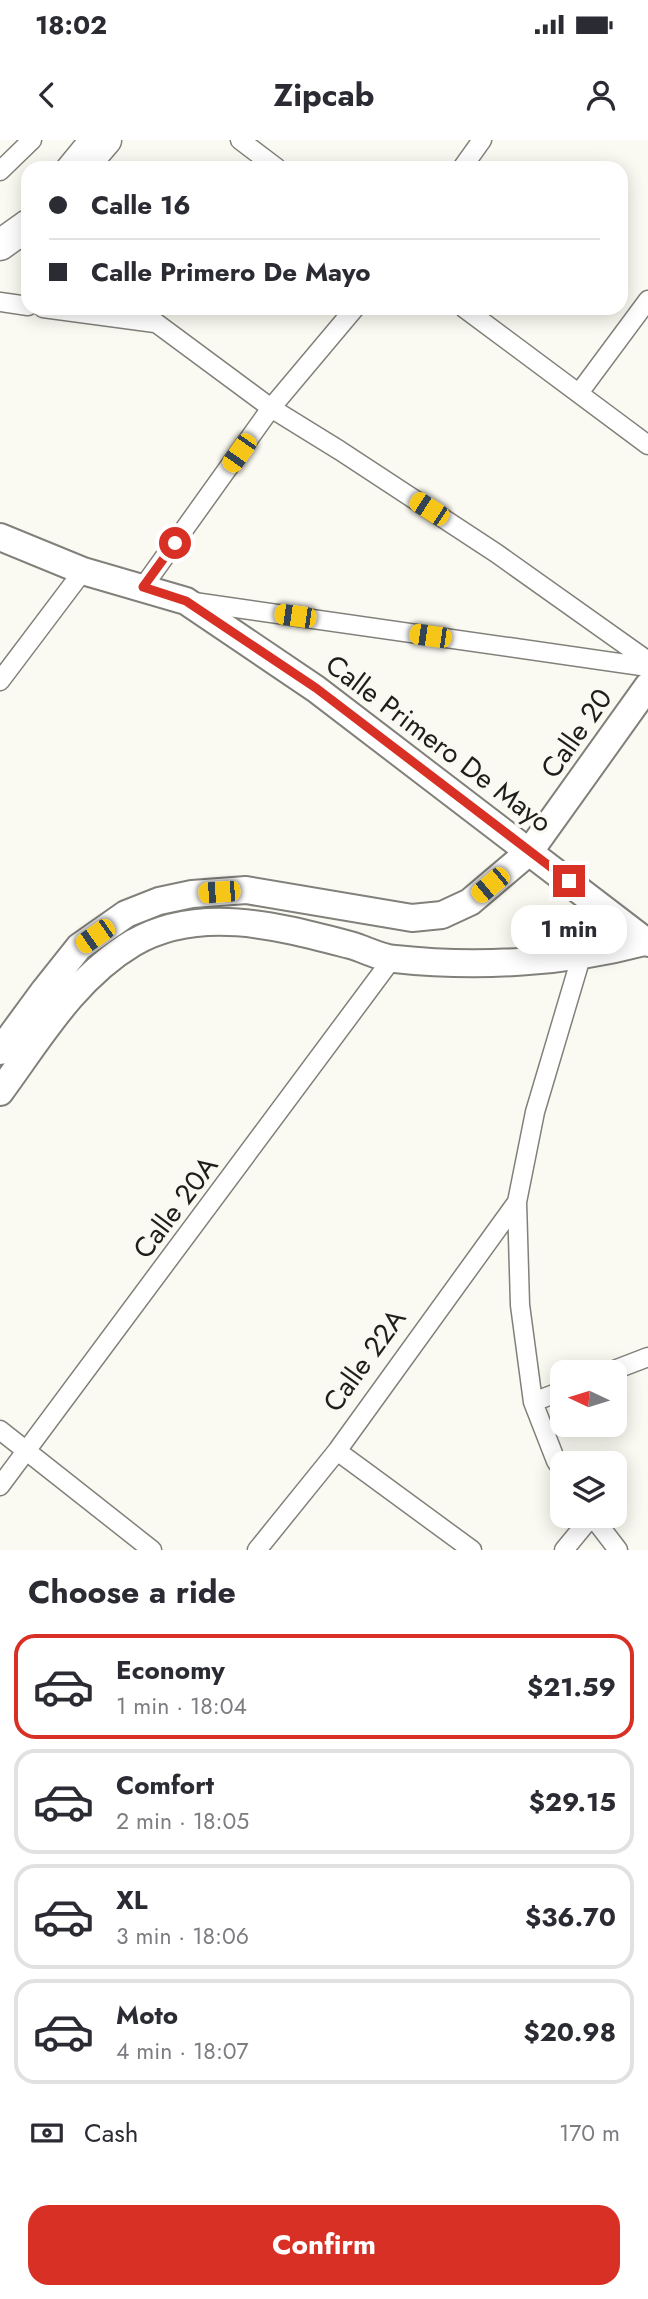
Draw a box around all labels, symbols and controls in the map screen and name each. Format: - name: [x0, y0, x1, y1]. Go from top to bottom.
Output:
- text: 18:02: [35, 6, 107, 44]
- text: Zipcab: [273, 72, 375, 118]
- icon: back: [28, 76, 66, 114]
- icon: person: [582, 76, 620, 114]
- text: Calle 16: [91, 186, 191, 224]
- text: Calle Primero De Mayo: [91, 253, 370, 291]
- car: [219, 430, 260, 476]
- car: [406, 489, 453, 529]
- route start: [159, 527, 191, 559]
- car: [273, 603, 318, 629]
- car: [408, 623, 453, 649]
- street label: Calle Primero De Mayo: [317, 645, 561, 842]
- street label: Calle 20: [531, 680, 622, 786]
- car: [468, 863, 513, 907]
- route end: [553, 865, 585, 897]
- car: [198, 880, 241, 904]
- callout: 1 min: [511, 906, 627, 954]
- text: 1 min: [540, 912, 598, 946]
- car: [72, 915, 119, 957]
- street label: Calle 20A: [123, 1147, 228, 1267]
- street label: Calle 22A: [313, 1300, 416, 1420]
- north arrow: [550, 1360, 626, 1437]
- map controls: [550, 1360, 627, 1528]
- button: layers: [550, 1451, 627, 1528]
- text: Choose a ride: [28, 1569, 236, 1615]
- text: Economy: [116, 1651, 225, 1689]
- icon: car: [32, 1655, 95, 1718]
- text: $21.59: [527, 1668, 616, 1706]
- text: 1 min · 18:04: [116, 1689, 247, 1723]
- text: Comfort: [116, 1766, 214, 1804]
- icon: car: [32, 1770, 95, 1833]
- text: $29.15: [529, 1783, 616, 1821]
- text: 2 min · 18:05: [116, 1804, 249, 1838]
- text: XL: [116, 1881, 148, 1919]
- icon: car: [32, 1885, 95, 1948]
- text: $36.70: [525, 1898, 616, 1936]
- text: 3 min · 18:06: [116, 1919, 249, 1953]
- text: Moto: [116, 1996, 178, 2034]
- icon: car: [32, 2000, 95, 2063]
- text: $20.98: [523, 2013, 616, 2051]
- text: 4 min · 18:07: [116, 2034, 249, 2068]
- icon: cash: [28, 2114, 66, 2152]
- text: Cash: [84, 2114, 138, 2152]
- text: 170 m: [559, 2116, 620, 2150]
- button: Confirm: [28, 2205, 620, 2285]

